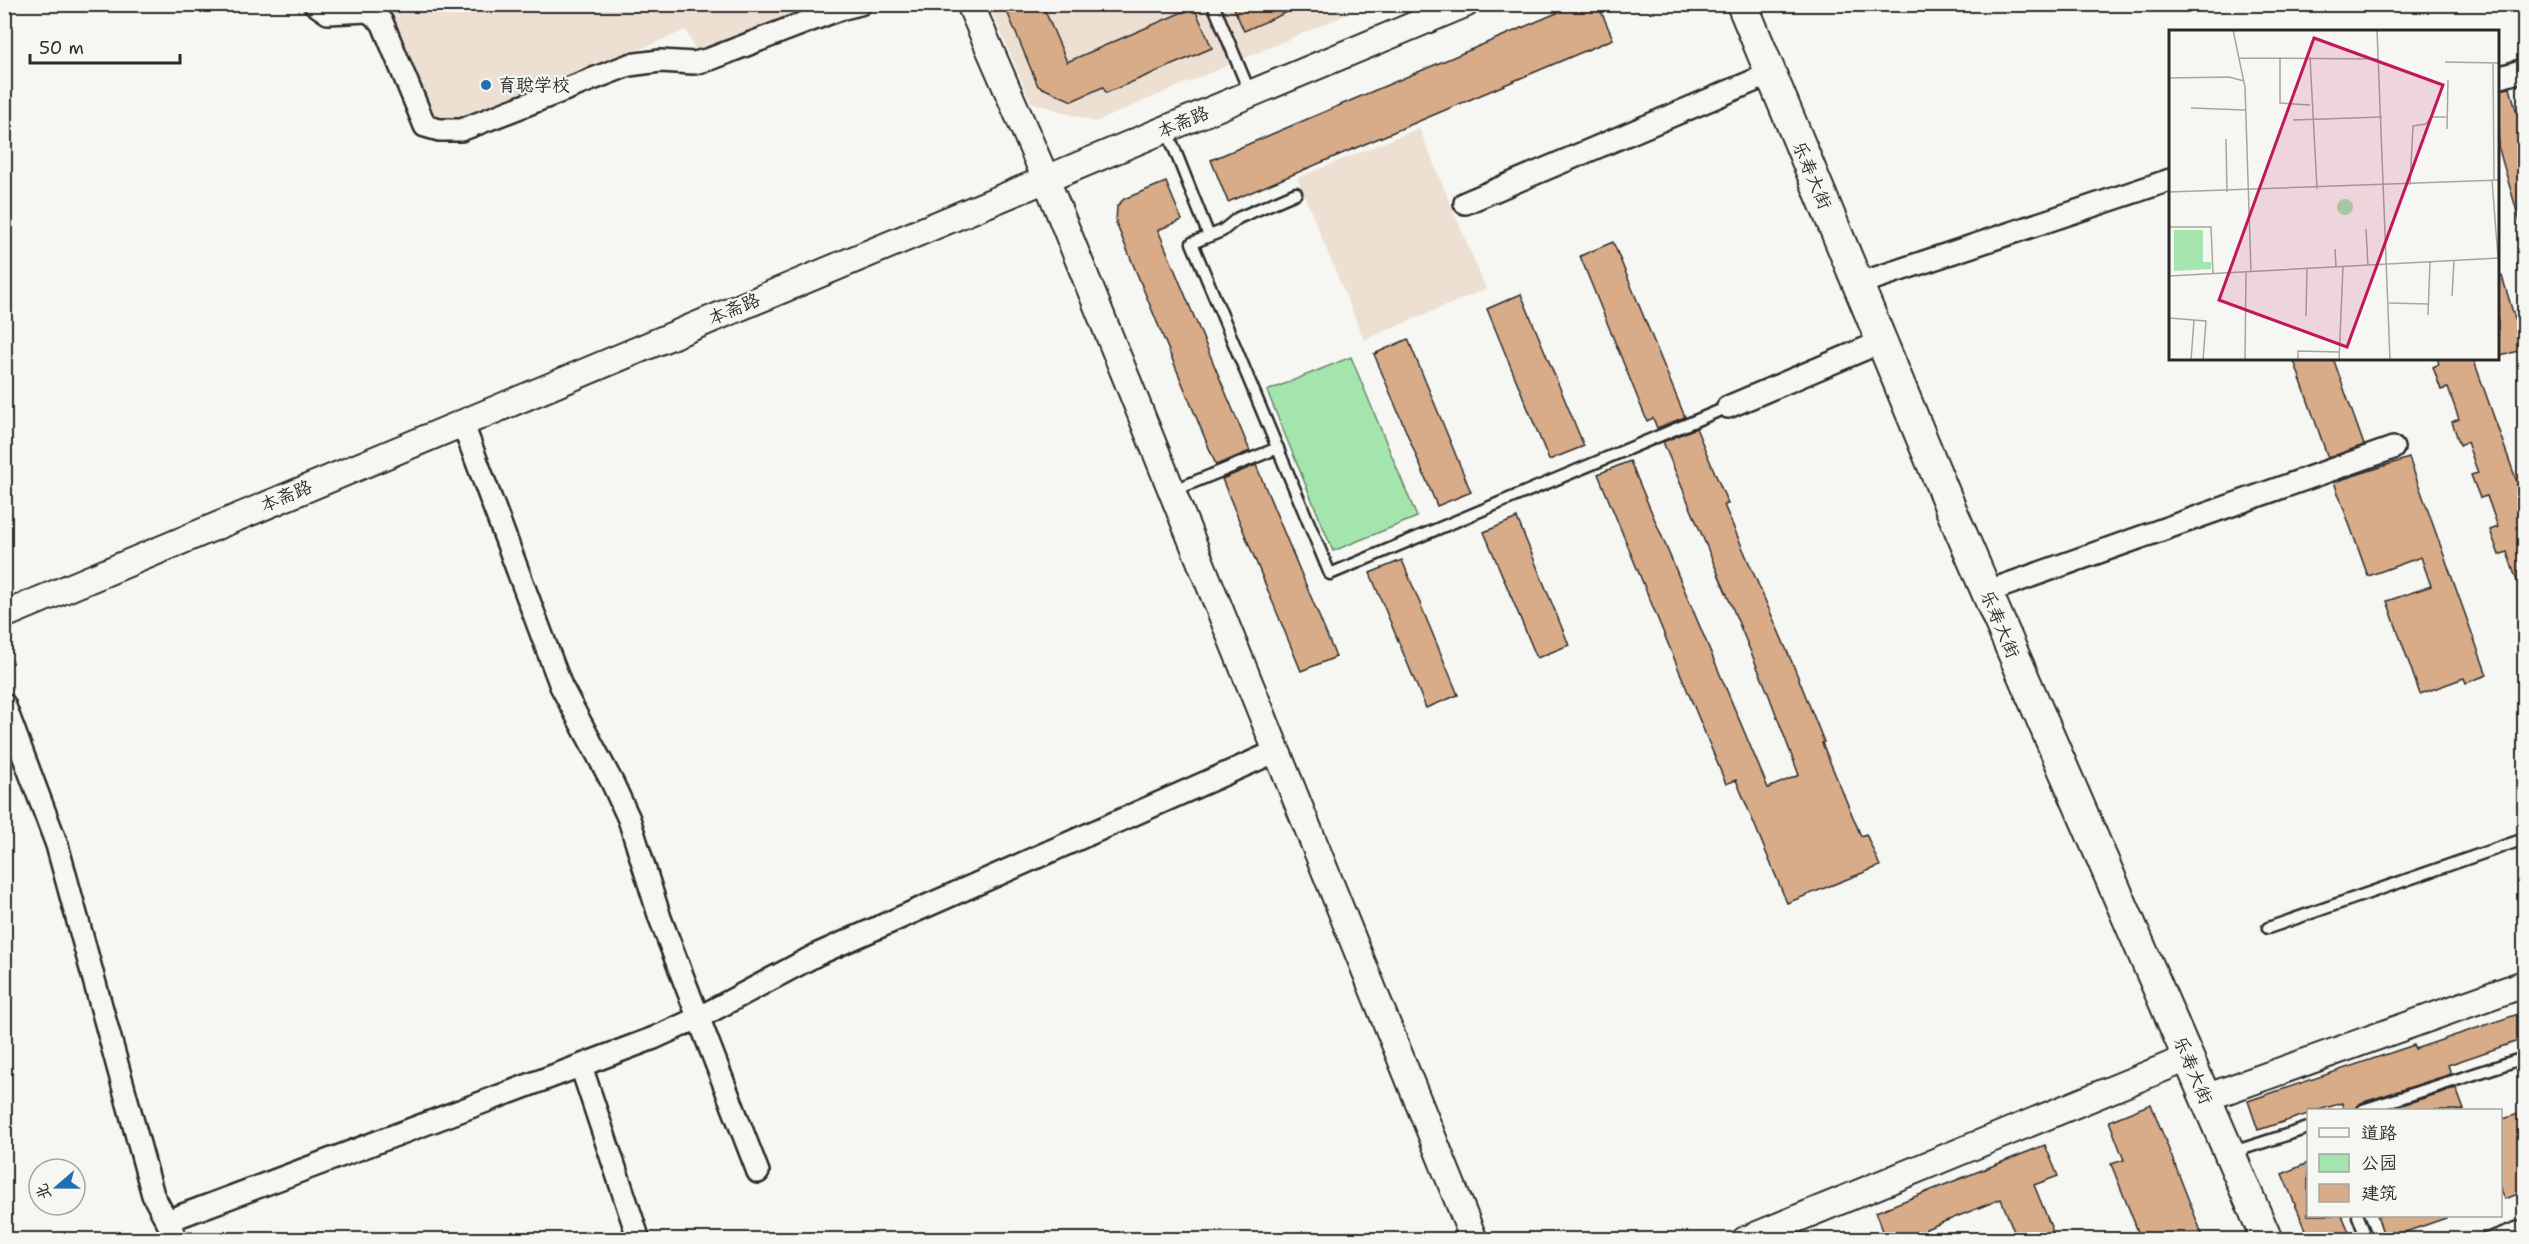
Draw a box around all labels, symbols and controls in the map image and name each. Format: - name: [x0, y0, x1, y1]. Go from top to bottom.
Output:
- scale bar: [30, 27, 180, 65]
- inset map: [2169, 30, 2499, 360]
- text: 50 m: [39, 36, 84, 60]
- place label: 育聪学校: [498, 73, 570, 97]
- marker: 育聪学校: [479, 78, 493, 92]
- street label: 本斋路: [1153, 100, 1213, 144]
- street label: 乐寿大街: [1787, 137, 1837, 213]
- street label: 本斋路: [704, 287, 764, 331]
- street label: 本斋路: [256, 474, 316, 518]
- street label: 乐寿大街: [1975, 586, 2025, 662]
- street label: 乐寿大街: [2168, 1032, 2218, 1108]
- legend: [2307, 1109, 2502, 1217]
- text: 道路: [2361, 1121, 2397, 1145]
- text: 公园: [2361, 1151, 2397, 1175]
- north arrow: [27, 1157, 87, 1217]
- text: 北: [31, 1181, 56, 1203]
- text: 建筑: [2361, 1181, 2397, 1205]

